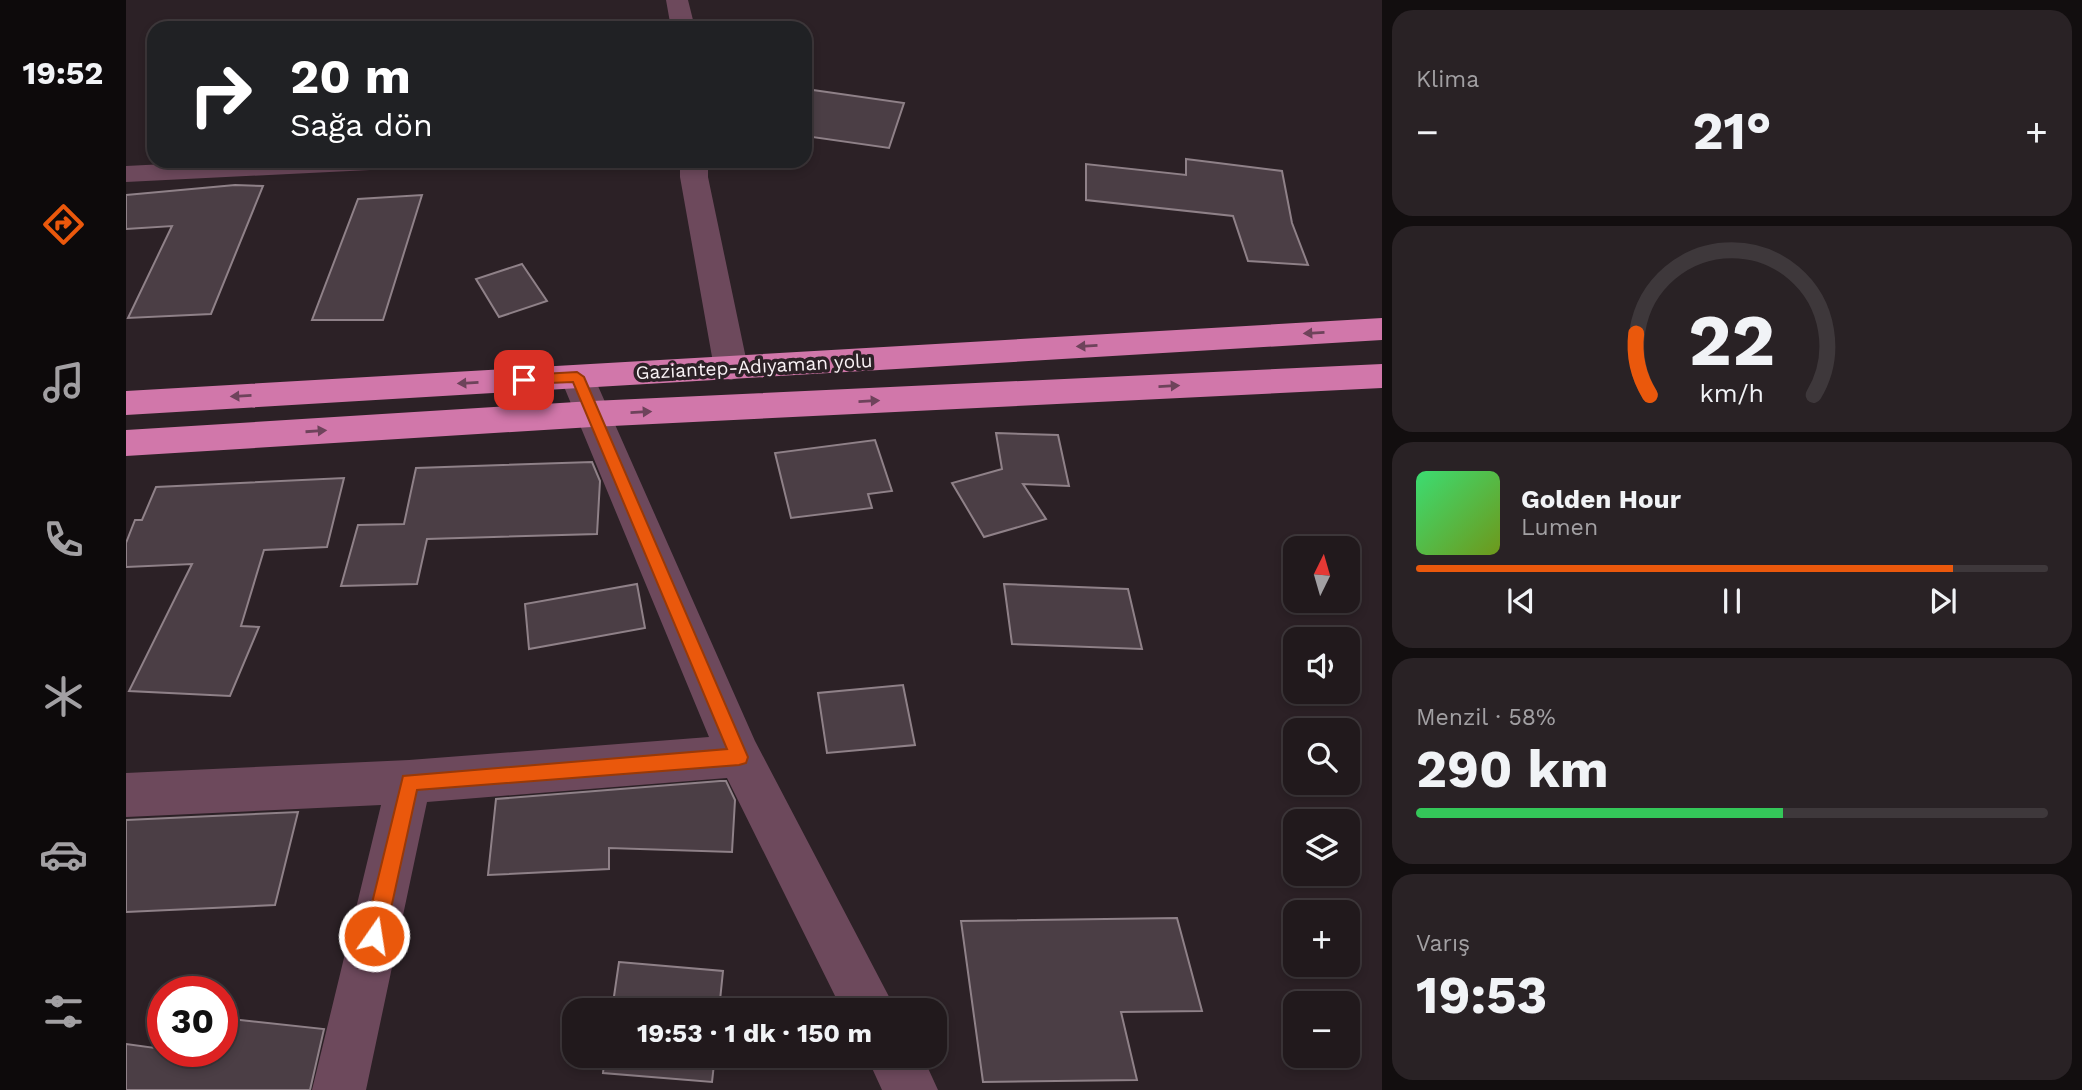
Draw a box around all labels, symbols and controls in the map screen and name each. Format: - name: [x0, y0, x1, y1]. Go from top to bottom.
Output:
- text: 20 m: [290, 47, 411, 105]
- icon: right: [175, 49, 266, 140]
- text: 19:52: [23, 54, 103, 92]
- text: Klima: [1416, 66, 1479, 93]
- text: 21°: [1692, 101, 1772, 162]
- text: Sağa dön: [290, 106, 433, 144]
- text: −: [1416, 110, 1439, 154]
- text: +: [2025, 110, 2048, 154]
- icon: directions: [39, 200, 88, 249]
- text: 22: [1689, 297, 1775, 383]
- one-way arrow: [1303, 328, 1325, 339]
- one-way arrow: [1076, 341, 1098, 352]
- street label: Gaziantep-Adıyaman yolu: [635, 349, 873, 384]
- pin: [494, 350, 554, 410]
- icon: music: [39, 358, 88, 407]
- icon: arrive: [505, 361, 543, 399]
- one-way arrow: [457, 378, 479, 389]
- text: km/h: [1700, 379, 1764, 408]
- one-way arrow: [1158, 381, 1180, 392]
- one-way arrow: [230, 391, 252, 402]
- one-way arrow: [858, 395, 880, 406]
- one-way arrow: [631, 406, 653, 417]
- one-way arrow: [306, 425, 328, 436]
- text: Golden Hour: [1521, 484, 1681, 514]
- text: Lumen: [1521, 514, 1598, 541]
- icon: phone: [39, 515, 88, 564]
- north arrow: [1283, 536, 1360, 612]
- map controls: [1283, 536, 1360, 1068]
- icon: previous: [1502, 582, 1540, 620]
- icon: pause: [1713, 582, 1751, 620]
- icon: next: [1924, 582, 1962, 620]
- button: sound: [1283, 627, 1360, 704]
- icon: climate: [39, 672, 88, 721]
- text: Menzil · 58%: [1416, 704, 1556, 731]
- button: search: [1283, 718, 1360, 795]
- text: 290 km: [1416, 739, 1609, 800]
- button: layers: [1283, 809, 1360, 886]
- icon: car: [39, 830, 88, 879]
- position arrow: [337, 899, 411, 973]
- button: +: [1283, 900, 1360, 977]
- text: Varış: [1416, 930, 1470, 957]
- text: 19:53: [1416, 965, 1547, 1026]
- speed limit sign: 30: [147, 976, 238, 1067]
- icon: filters: [39, 987, 88, 1036]
- button: −: [1283, 991, 1360, 1068]
- text: 19:53 · 1 dk · 150 m: [637, 1018, 872, 1048]

